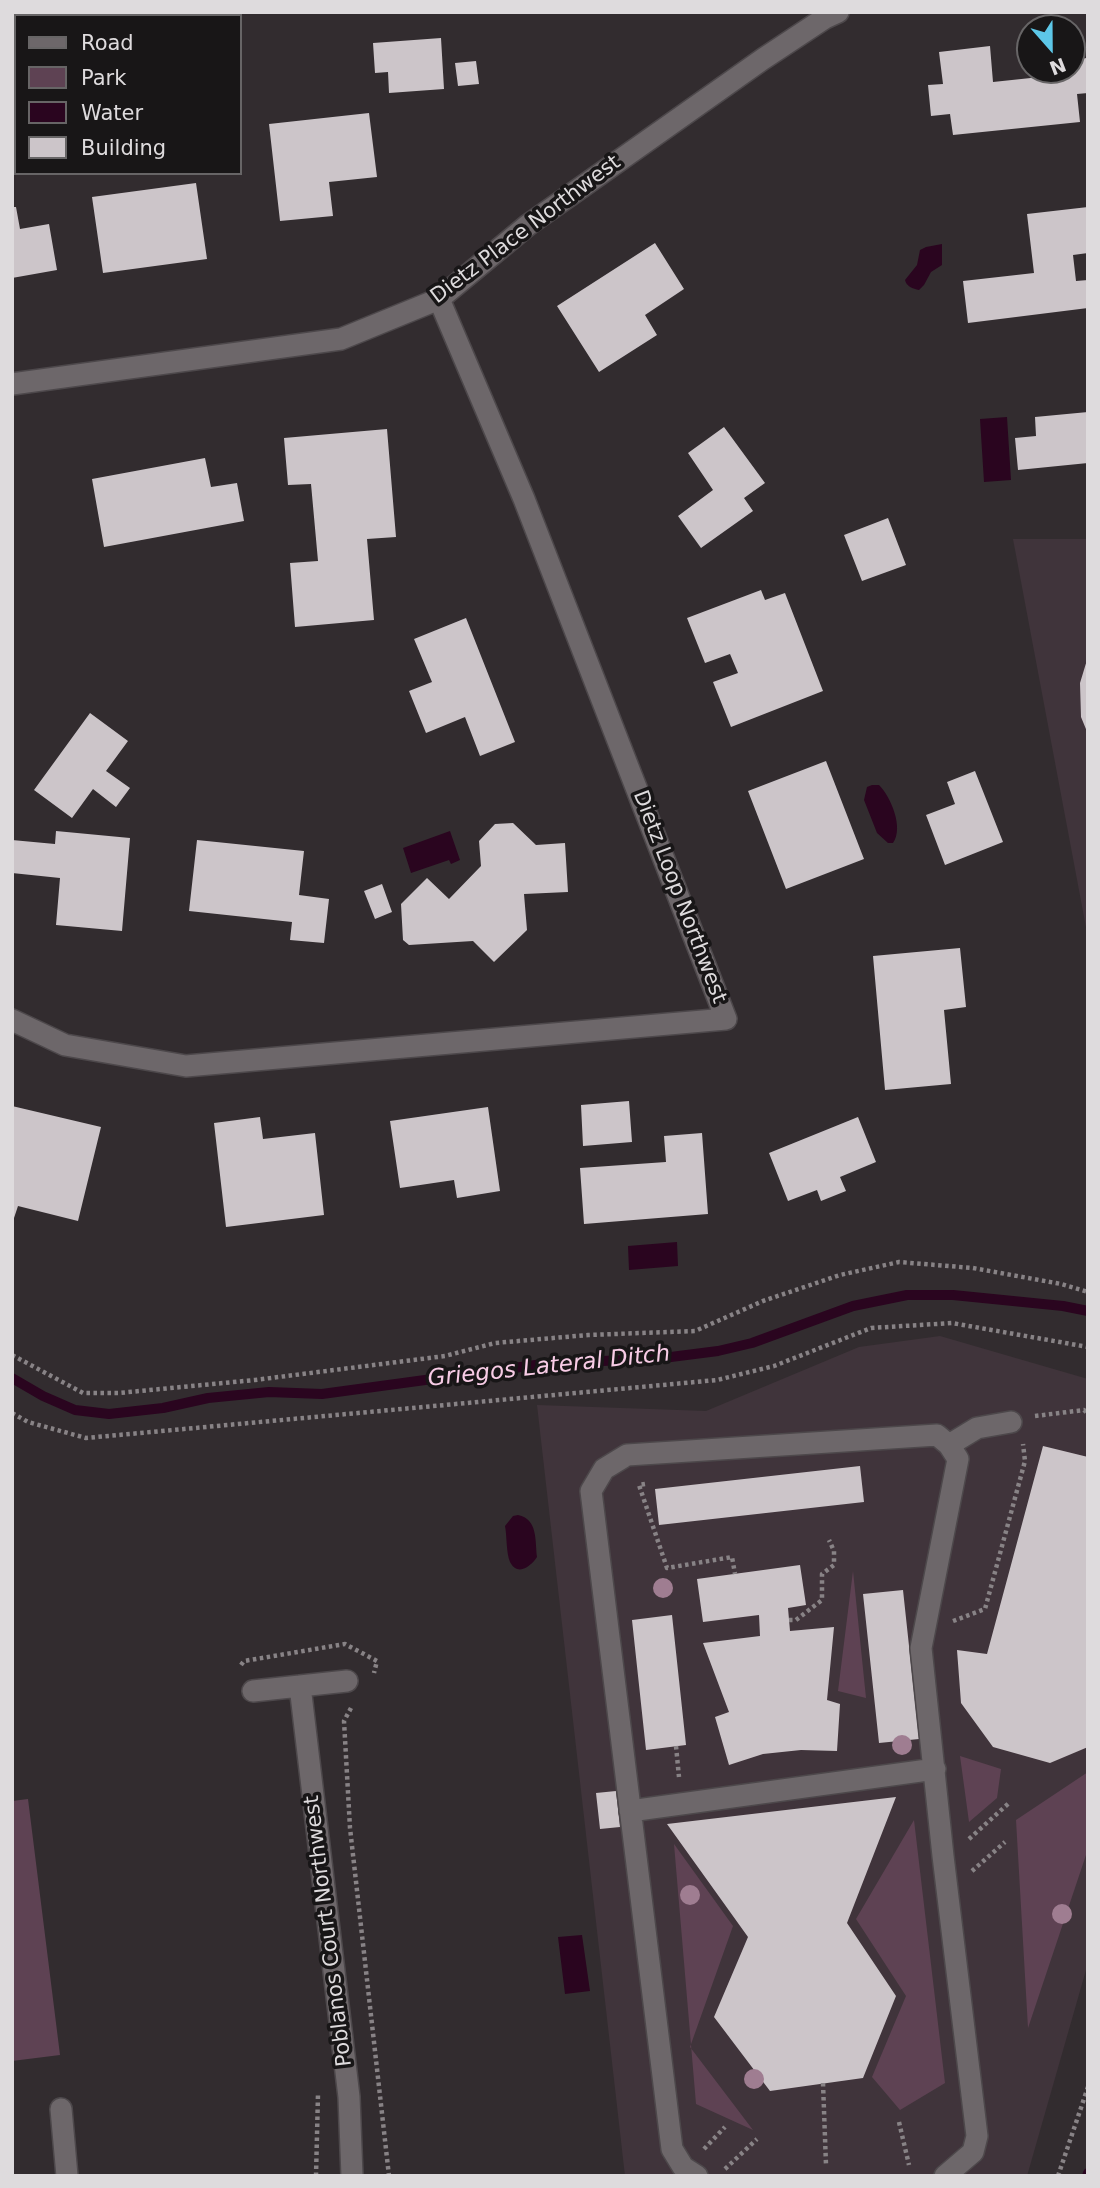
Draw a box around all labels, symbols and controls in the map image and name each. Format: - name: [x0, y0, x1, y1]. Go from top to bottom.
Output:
- legend: [14, 14, 242, 175]
- north arrow: [1016, 14, 1086, 84]
- text: Road: [81, 31, 134, 55]
- text: N: [1046, 54, 1069, 80]
- text: Park: [81, 66, 126, 90]
- text: Water: [81, 101, 143, 125]
- text: Building: [81, 136, 166, 160]
- street label: Dietz Place Northwest: [426, 150, 626, 310]
- street label: Dietz Loop Northwest: [627, 787, 731, 1007]
- water label: Griegos Lateral Ditch: [426, 1341, 672, 1393]
- street label: Poblanos Court Northwest: [300, 1794, 358, 2068]

